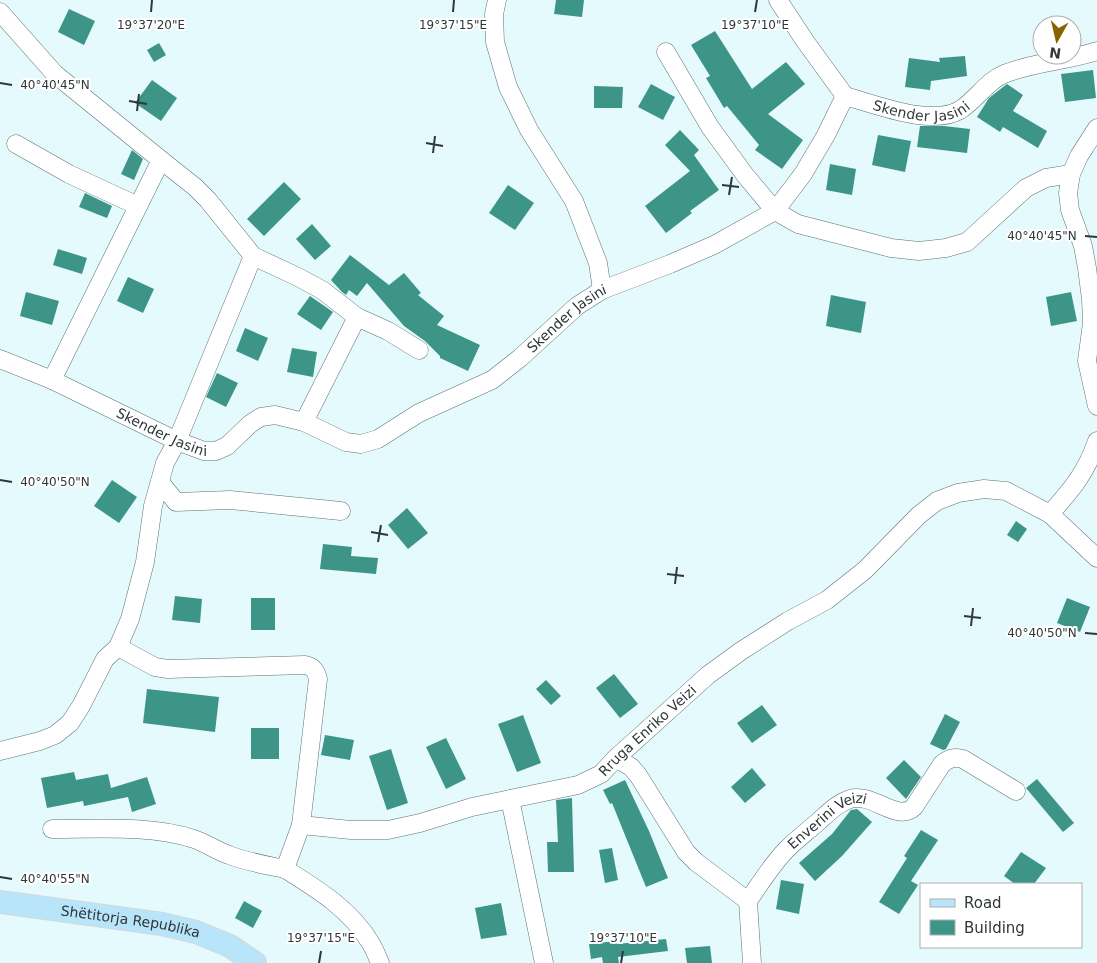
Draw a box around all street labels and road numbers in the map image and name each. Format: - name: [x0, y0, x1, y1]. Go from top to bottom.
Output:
- street label: Skender Jasini: [871, 97, 973, 124]
- street label: Skender Jasini: [524, 281, 608, 356]
- street label: Skender Jasini: [114, 405, 207, 459]
- street label: Rruga Enriko Veizi: [595, 682, 699, 779]
- street label: Enverini Veizi: [784, 790, 868, 852]
- street label: Shëtitorja Republika: [60, 902, 202, 941]

